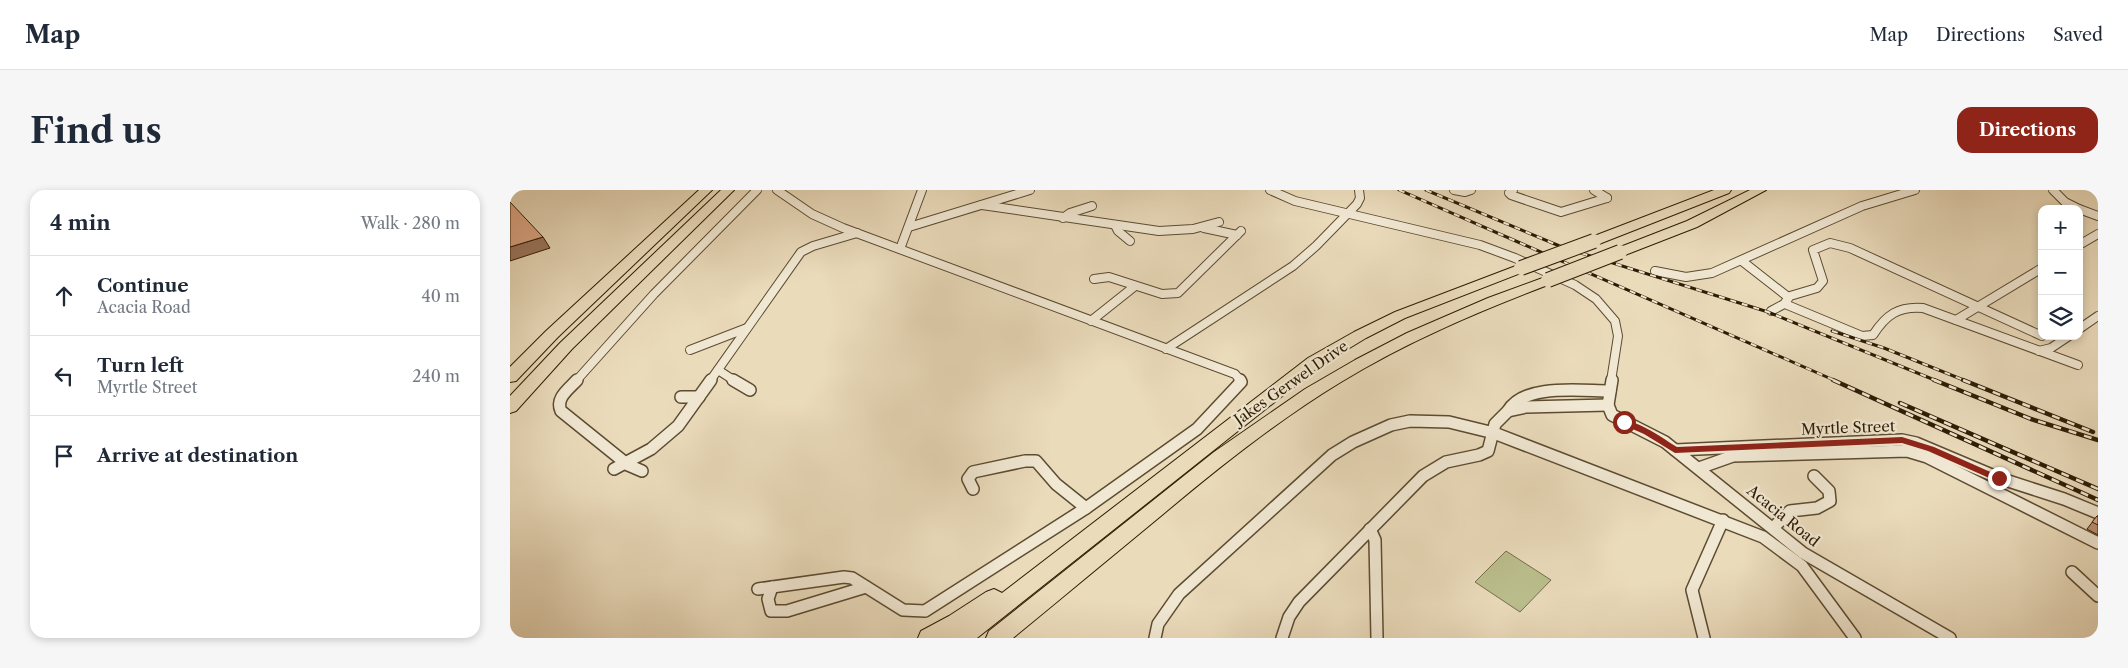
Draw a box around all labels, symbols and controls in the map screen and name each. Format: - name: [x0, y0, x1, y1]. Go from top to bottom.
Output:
- text: Map: [25, 20, 80, 49]
- text: Map: [1869, 24, 1908, 46]
- text: Directions: [1936, 24, 2025, 46]
- text: Saved: [2053, 24, 2103, 46]
- button: Directions: [1957, 107, 2098, 153]
- text: Find us: [30, 109, 162, 152]
- map controls: [2038, 205, 2083, 340]
- button: +: [2038, 205, 2083, 250]
- text: 4 min: [50, 210, 111, 235]
- text: Walk · 280 m: [361, 213, 460, 233]
- button: −: [2038, 250, 2083, 295]
- text: Continue: [97, 274, 189, 297]
- icon: ahead: [50, 282, 78, 310]
- text: 40 m: [421, 286, 460, 306]
- button: layers: [2038, 295, 2083, 340]
- text: Acacia Road: [97, 297, 191, 317]
- street label: Jakes Gerwel Drive: [1228, 336, 1351, 430]
- text: Turn left: [97, 354, 184, 377]
- icon: left: [50, 362, 78, 390]
- text: 240 m: [412, 366, 460, 386]
- text: Myrtle Street: [97, 377, 197, 397]
- route start: [1613, 411, 1636, 434]
- street label: Myrtle Street: [1801, 416, 1896, 439]
- icon: arrive: [50, 442, 78, 470]
- text: Arrive at destination: [97, 444, 298, 467]
- route end: [1988, 467, 2011, 490]
- street label: Acacia Road: [1742, 480, 1823, 551]

